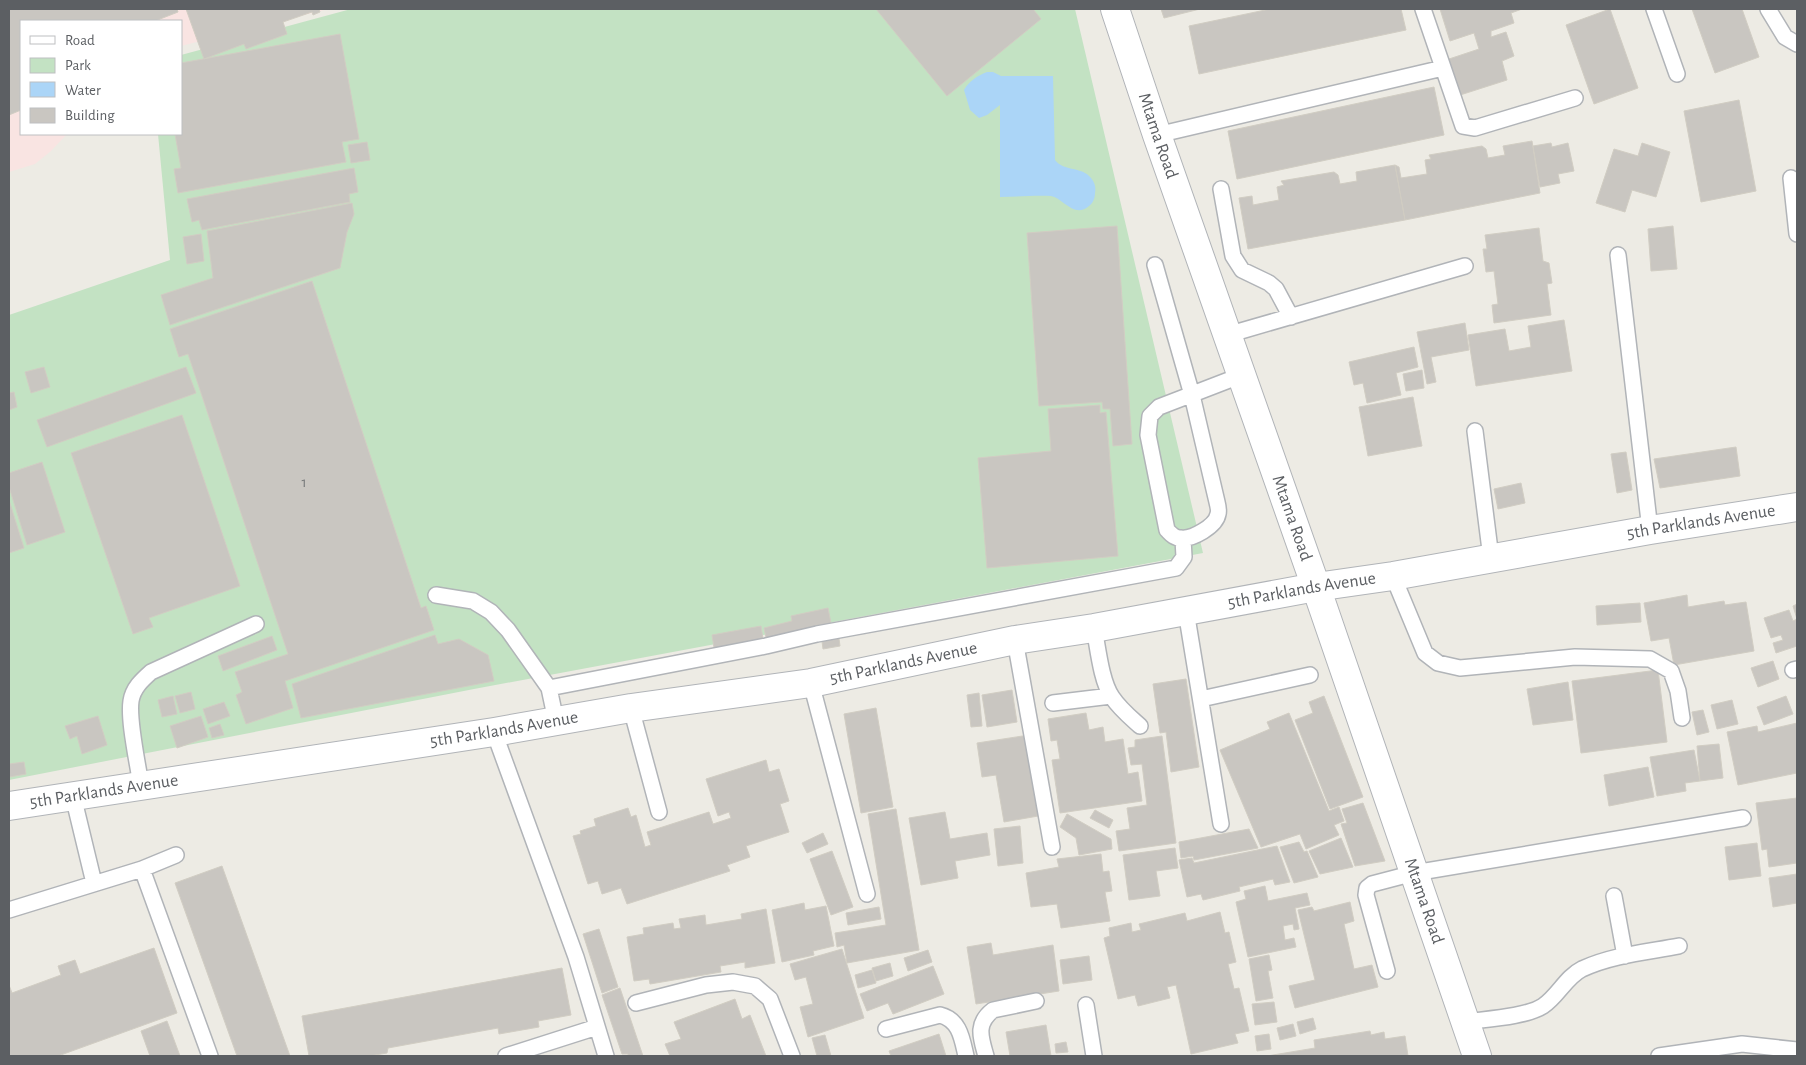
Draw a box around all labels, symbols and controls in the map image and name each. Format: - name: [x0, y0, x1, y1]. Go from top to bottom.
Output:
- legend: [20, 20, 182, 135]
- text: Road: [65, 33, 95, 48]
- text: Park: [65, 58, 91, 73]
- text: Water: [65, 83, 101, 98]
- street label: Mtama Road: [1135, 91, 1181, 181]
- text: Building: [65, 108, 115, 123]
- street label: Mtama Road: [1268, 473, 1315, 563]
- house number: 1: [301, 475, 307, 490]
- street label: 5th Parklands Avenue: [1625, 502, 1777, 543]
- street label: 5th Parklands Avenue: [1226, 570, 1377, 612]
- street label: 5th Parklands Avenue: [828, 639, 979, 688]
- street label: 5th Parklands Avenue: [429, 708, 580, 751]
- street label: 5th Parklands Avenue: [28, 771, 179, 812]
- street label: Mtama Road: [1401, 856, 1447, 946]

